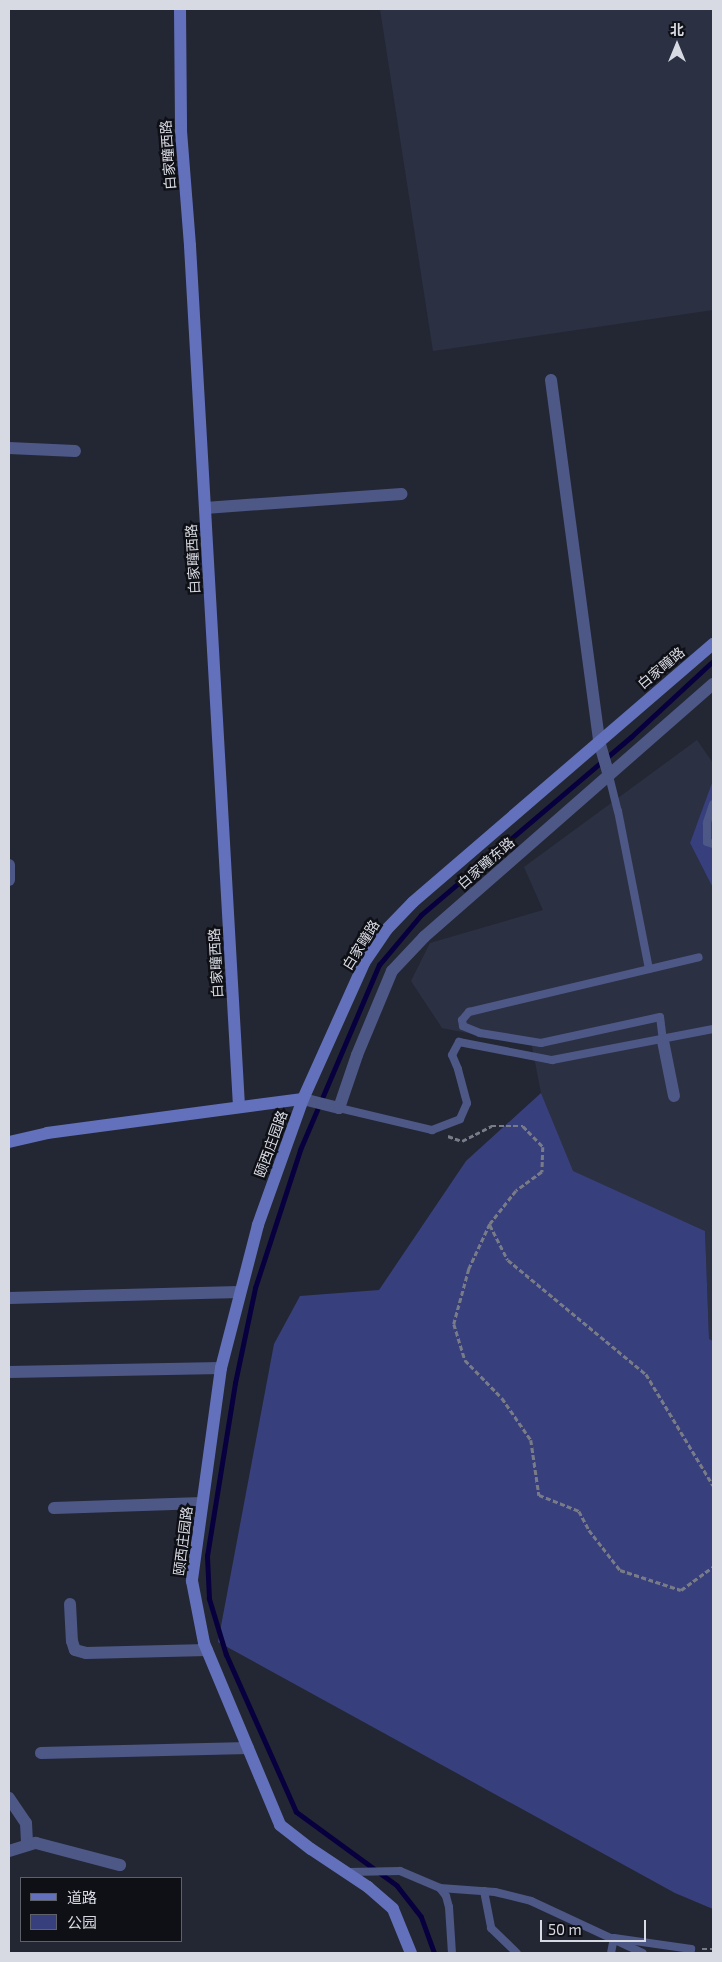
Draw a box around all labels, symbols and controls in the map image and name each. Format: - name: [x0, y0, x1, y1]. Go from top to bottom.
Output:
- north arrow: [652, 20, 702, 70]
- text: 北: [670, 21, 684, 38]
- street label: 白家疃西路: [157, 119, 179, 191]
- street label: 白家疃西路: [183, 524, 203, 594]
- street label: 白家疃路: [634, 644, 688, 692]
- street label: 白家疃东路: [454, 834, 518, 892]
- street label: 白家疃路: [339, 917, 383, 973]
- street label: 白家疃西路: [206, 928, 226, 998]
- street label: 颐西庄园路: [251, 1108, 291, 1180]
- street label: 颐西庄园路: [170, 1505, 196, 1577]
- legend: [20, 1877, 182, 1942]
- text: 道路: [67, 1888, 97, 1906]
- scale bar: [542, 1910, 648, 1942]
- text: 公园: [67, 1913, 97, 1931]
- text: 50 m: [548, 1920, 582, 1938]

